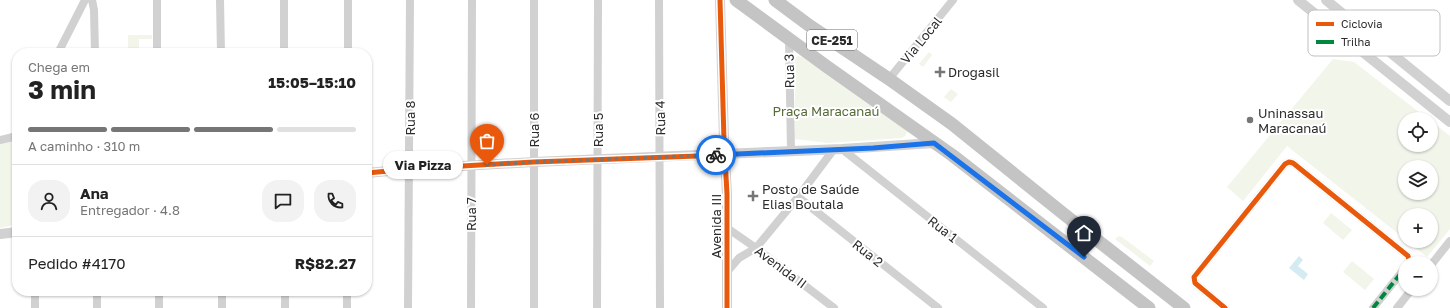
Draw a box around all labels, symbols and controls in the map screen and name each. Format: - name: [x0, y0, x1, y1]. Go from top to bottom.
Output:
- legend: [1308, 10, 1440, 56]
- street label: Via Local: [897, 13, 945, 67]
- text: Ciclovia: [1341, 17, 1383, 30]
- road number: CE-251: [807, 30, 857, 50]
- text: Trilha: [1341, 35, 1371, 48]
- street label: Rua 3: [781, 54, 797, 88]
- text: Chega em: [28, 59, 90, 75]
- place label: Drogasil: [948, 64, 1000, 80]
- marker: Drogasil: [935, 67, 945, 77]
- text: 15:05–15:10: [268, 73, 356, 91]
- text: 3 min: [28, 74, 96, 105]
- street label: Rua 8: [402, 100, 418, 135]
- street label: Rua 4: [652, 100, 668, 136]
- park label: Praça Maracanaú: [773, 103, 879, 119]
- place label: Uninassau Maracanaú: [1258, 105, 1326, 136]
- street label: Rua 6: [526, 112, 542, 147]
- map controls: [1398, 112, 1438, 296]
- button: locate: [1398, 112, 1438, 152]
- street label: Rua 5: [590, 113, 606, 147]
- marker: Uninassau Maracanaú: [1245, 115, 1255, 125]
- pin: [470, 124, 504, 165]
- icon: bag: [476, 130, 498, 152]
- courier: [696, 135, 736, 175]
- text: A caminho · 310 m: [28, 138, 140, 154]
- icon: bike: [705, 144, 727, 166]
- callout: Via Pizza: [383, 151, 463, 179]
- text: Via Pizza: [395, 157, 451, 173]
- button: layers: [1398, 160, 1438, 200]
- button: person: [28, 180, 70, 222]
- button: chat: [262, 180, 304, 222]
- button: phone: [314, 180, 356, 222]
- place label: Posto de Saúde Elias Boutala: [762, 181, 859, 212]
- text: Ana: [80, 184, 108, 202]
- marker: Posto de Saúde Elias Boutala: [747, 190, 759, 202]
- street label: Avenida III: [708, 194, 724, 258]
- street label: Rua 7: [463, 197, 479, 231]
- text: Entregador · 4.8: [80, 202, 180, 218]
- button: +: [1398, 208, 1438, 248]
- street label: Rua 1: [925, 212, 961, 246]
- pin: [1067, 216, 1101, 257]
- icon: home: [1073, 222, 1095, 244]
- street label: Rua 2: [849, 236, 887, 270]
- street label: Avenida II: [752, 242, 810, 292]
- text: Pedido #4170: [28, 254, 125, 272]
- text: R$82.27: [295, 254, 356, 272]
- button: −: [1398, 256, 1438, 296]

